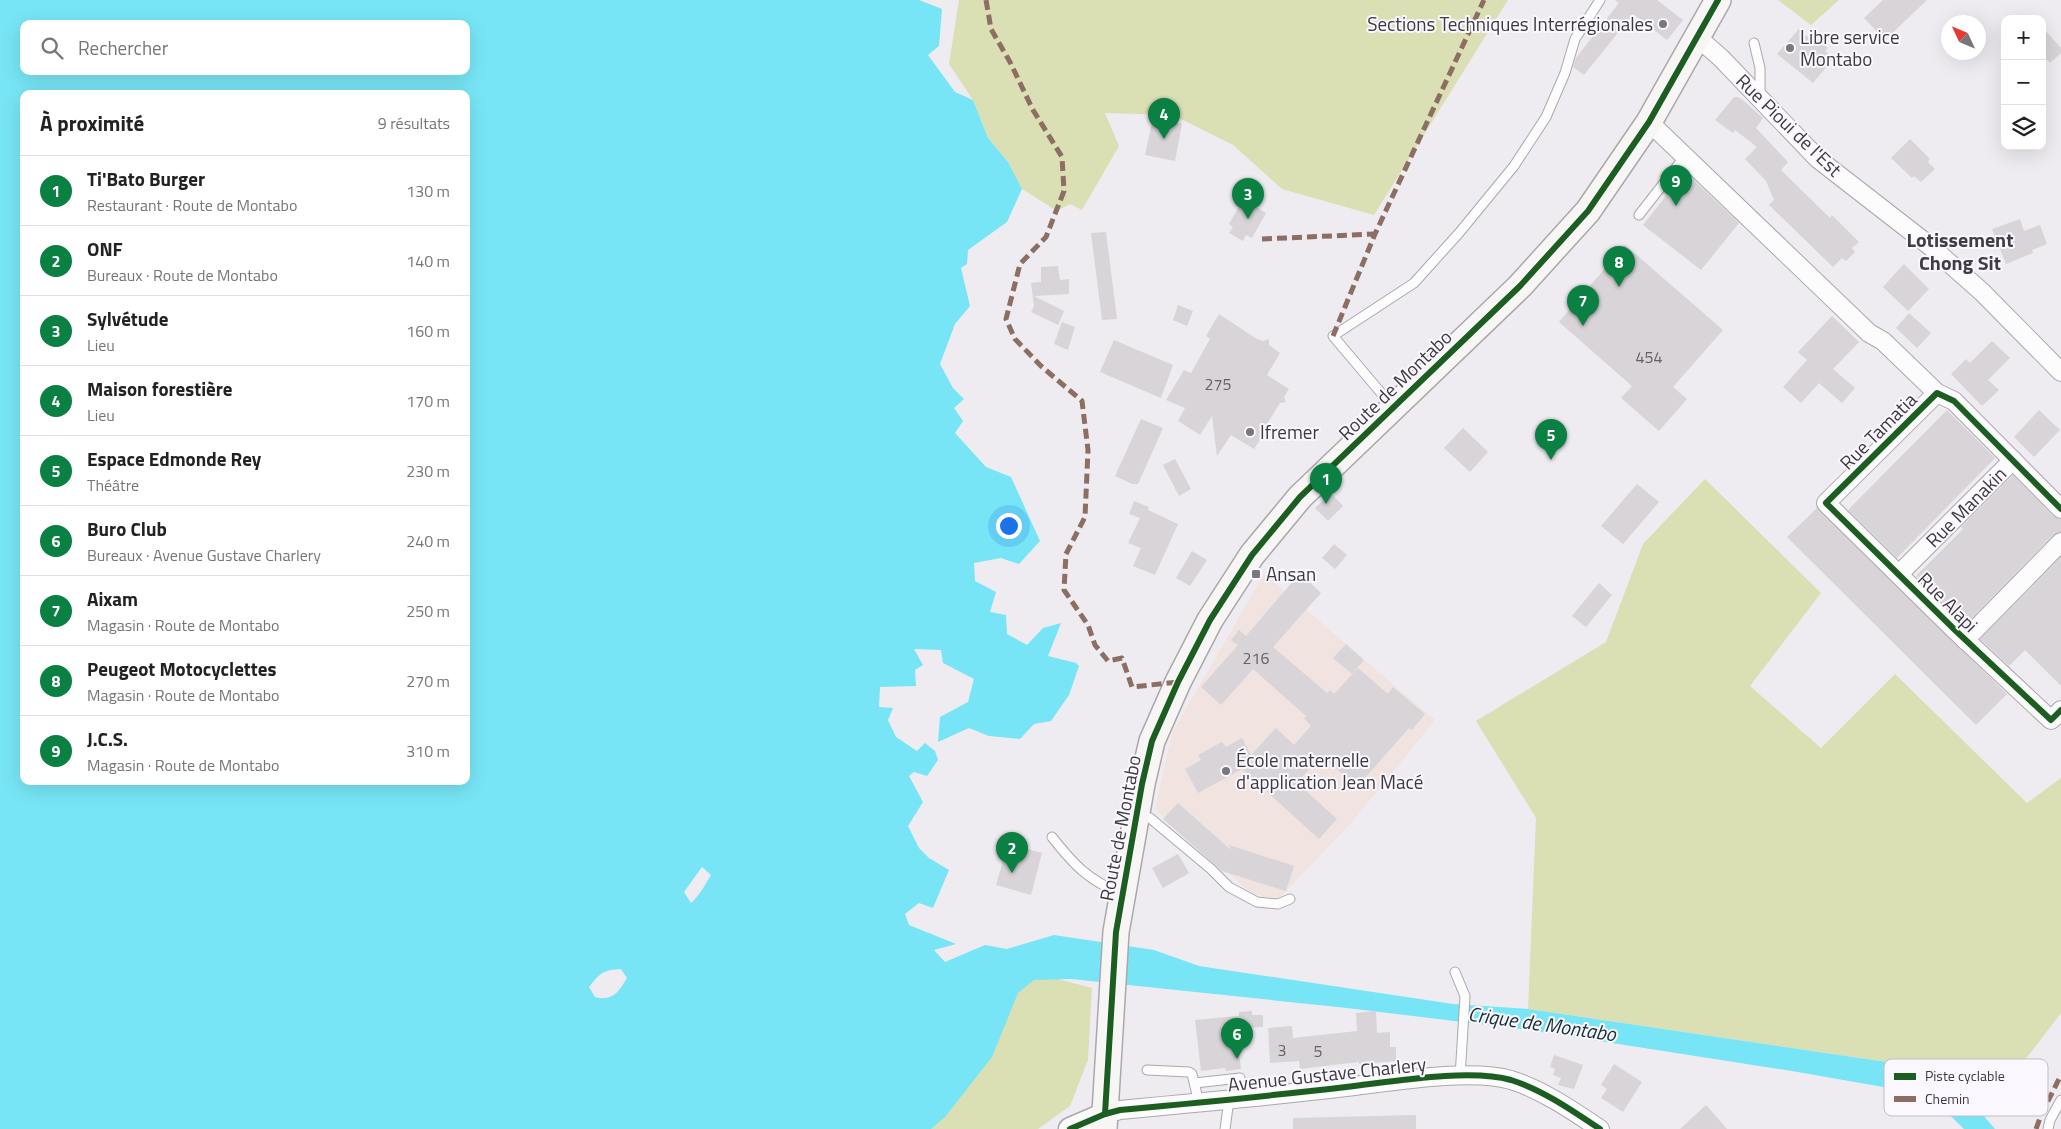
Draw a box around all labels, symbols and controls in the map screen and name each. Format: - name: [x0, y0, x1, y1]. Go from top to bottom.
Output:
- place label: Sections Techniques Interrégionales: [1367, 9, 1653, 38]
- north arrow: [1941, 15, 1986, 60]
- map controls: [2001, 15, 2046, 150]
- button: +: [2001, 15, 2046, 60]
- marker: Sections Techniques Interrégionales: [1657, 18, 1669, 30]
- search box: [20, 20, 470, 75]
- place label: Libre service Montabo: [1800, 22, 1899, 73]
- text: Rechercher: [78, 33, 168, 62]
- icon: search: [38, 34, 66, 62]
- marker: Libre service Montabo: [1784, 42, 1796, 54]
- button: −: [2001, 60, 2046, 105]
- street label: Rue Pioui de l'Est: [1730, 66, 1849, 183]
- pin: 4: [1148, 98, 1180, 139]
- button: layers: [2001, 105, 2046, 150]
- text: À proximité: [40, 107, 144, 139]
- text: 9 résultats: [378, 111, 450, 135]
- text: Ti'Bato Burger: [87, 164, 205, 193]
- pin: 9: [1660, 165, 1692, 206]
- pin: 3: [1232, 178, 1264, 219]
- text: 1: [52, 179, 60, 203]
- text: 130 m: [406, 179, 450, 203]
- text: Restaurant · Route de Montabo: [87, 193, 297, 217]
- district label: Lotissement Chong Sit: [1907, 224, 2013, 278]
- text: ONF: [87, 234, 123, 263]
- pin: 8: [1603, 246, 1635, 287]
- text: 2: [52, 249, 60, 273]
- text: 140 m: [406, 249, 450, 273]
- text: Bureaux · Route de Montabo: [87, 263, 278, 287]
- pin: 7: [1567, 285, 1599, 326]
- text: Sylvétude: [87, 304, 168, 333]
- text: 3: [52, 319, 60, 343]
- text: 160 m: [406, 319, 450, 343]
- street label: Route de Montabo: [1331, 323, 1458, 447]
- text: Lieu: [87, 333, 115, 357]
- house number: 454: [1636, 345, 1662, 369]
- house number: 275: [1205, 372, 1231, 396]
- text: Maison forestière: [87, 374, 232, 403]
- street label: Rue Tamatia: [1832, 385, 1923, 476]
- text: 4: [52, 389, 60, 413]
- text: 170 m: [406, 389, 450, 413]
- text: Lieu: [87, 403, 115, 427]
- place label: Ifremer: [1260, 417, 1319, 446]
- pin: 5: [1535, 419, 1567, 460]
- marker: Ifremer: [1244, 426, 1256, 438]
- text: Espace Edmonde Rey: [87, 444, 261, 473]
- text: 5: [52, 459, 60, 483]
- text: 230 m: [406, 459, 450, 483]
- street label: Rue Manakin: [1919, 460, 2013, 554]
- pin: 1: [1310, 463, 1342, 504]
- text: Théâtre: [87, 473, 139, 497]
- your location: [996, 513, 1022, 539]
- text: Buro Club: [87, 514, 167, 543]
- text: 6: [52, 529, 60, 553]
- text: 240 m: [406, 529, 450, 553]
- text: Bureaux · Avenue Gustave Charlery: [87, 543, 321, 567]
- place label: Ansan: [1266, 559, 1316, 588]
- street label: Rue Alapi: [1912, 565, 1985, 638]
- marker: Ansan: [1250, 568, 1262, 580]
- text: Aixam: [87, 584, 138, 613]
- text: 7: [52, 599, 60, 623]
- text: 250 m: [406, 599, 450, 623]
- text: Magasin · Route de Montabo: [87, 613, 280, 637]
- house number: 216: [1243, 646, 1269, 670]
- text: Peugeot Motocyclettes: [87, 654, 276, 683]
- text: 8: [52, 669, 60, 693]
- text: 270 m: [406, 669, 450, 693]
- text: Magasin · Route de Montabo: [87, 683, 280, 707]
- text: J.C.S.: [87, 724, 128, 753]
- text: 9: [52, 739, 60, 763]
- text: 310 m: [406, 739, 450, 763]
- place label: École maternelle d'application Jean Macé: [1236, 745, 1423, 796]
- street label: Route de Montabo: [1091, 752, 1148, 903]
- text: Magasin · Route de Montabo: [87, 753, 280, 777]
- marker: École maternelle d'application Jean Macé: [1220, 765, 1232, 777]
- pin: 2: [996, 832, 1028, 873]
- water label: Crique de Montabo: [1466, 998, 1619, 1049]
- pin: 6: [1221, 1018, 1253, 1059]
- house number: 3: [1278, 1038, 1286, 1062]
- house number: 5: [1314, 1039, 1323, 1063]
- street label: Avenue Gustave Charlery: [1226, 1049, 1428, 1098]
- legend: [1884, 1059, 2048, 1116]
- text: Piste cyclable: [1925, 1065, 2005, 1086]
- text: Chemin: [1925, 1088, 1970, 1109]

